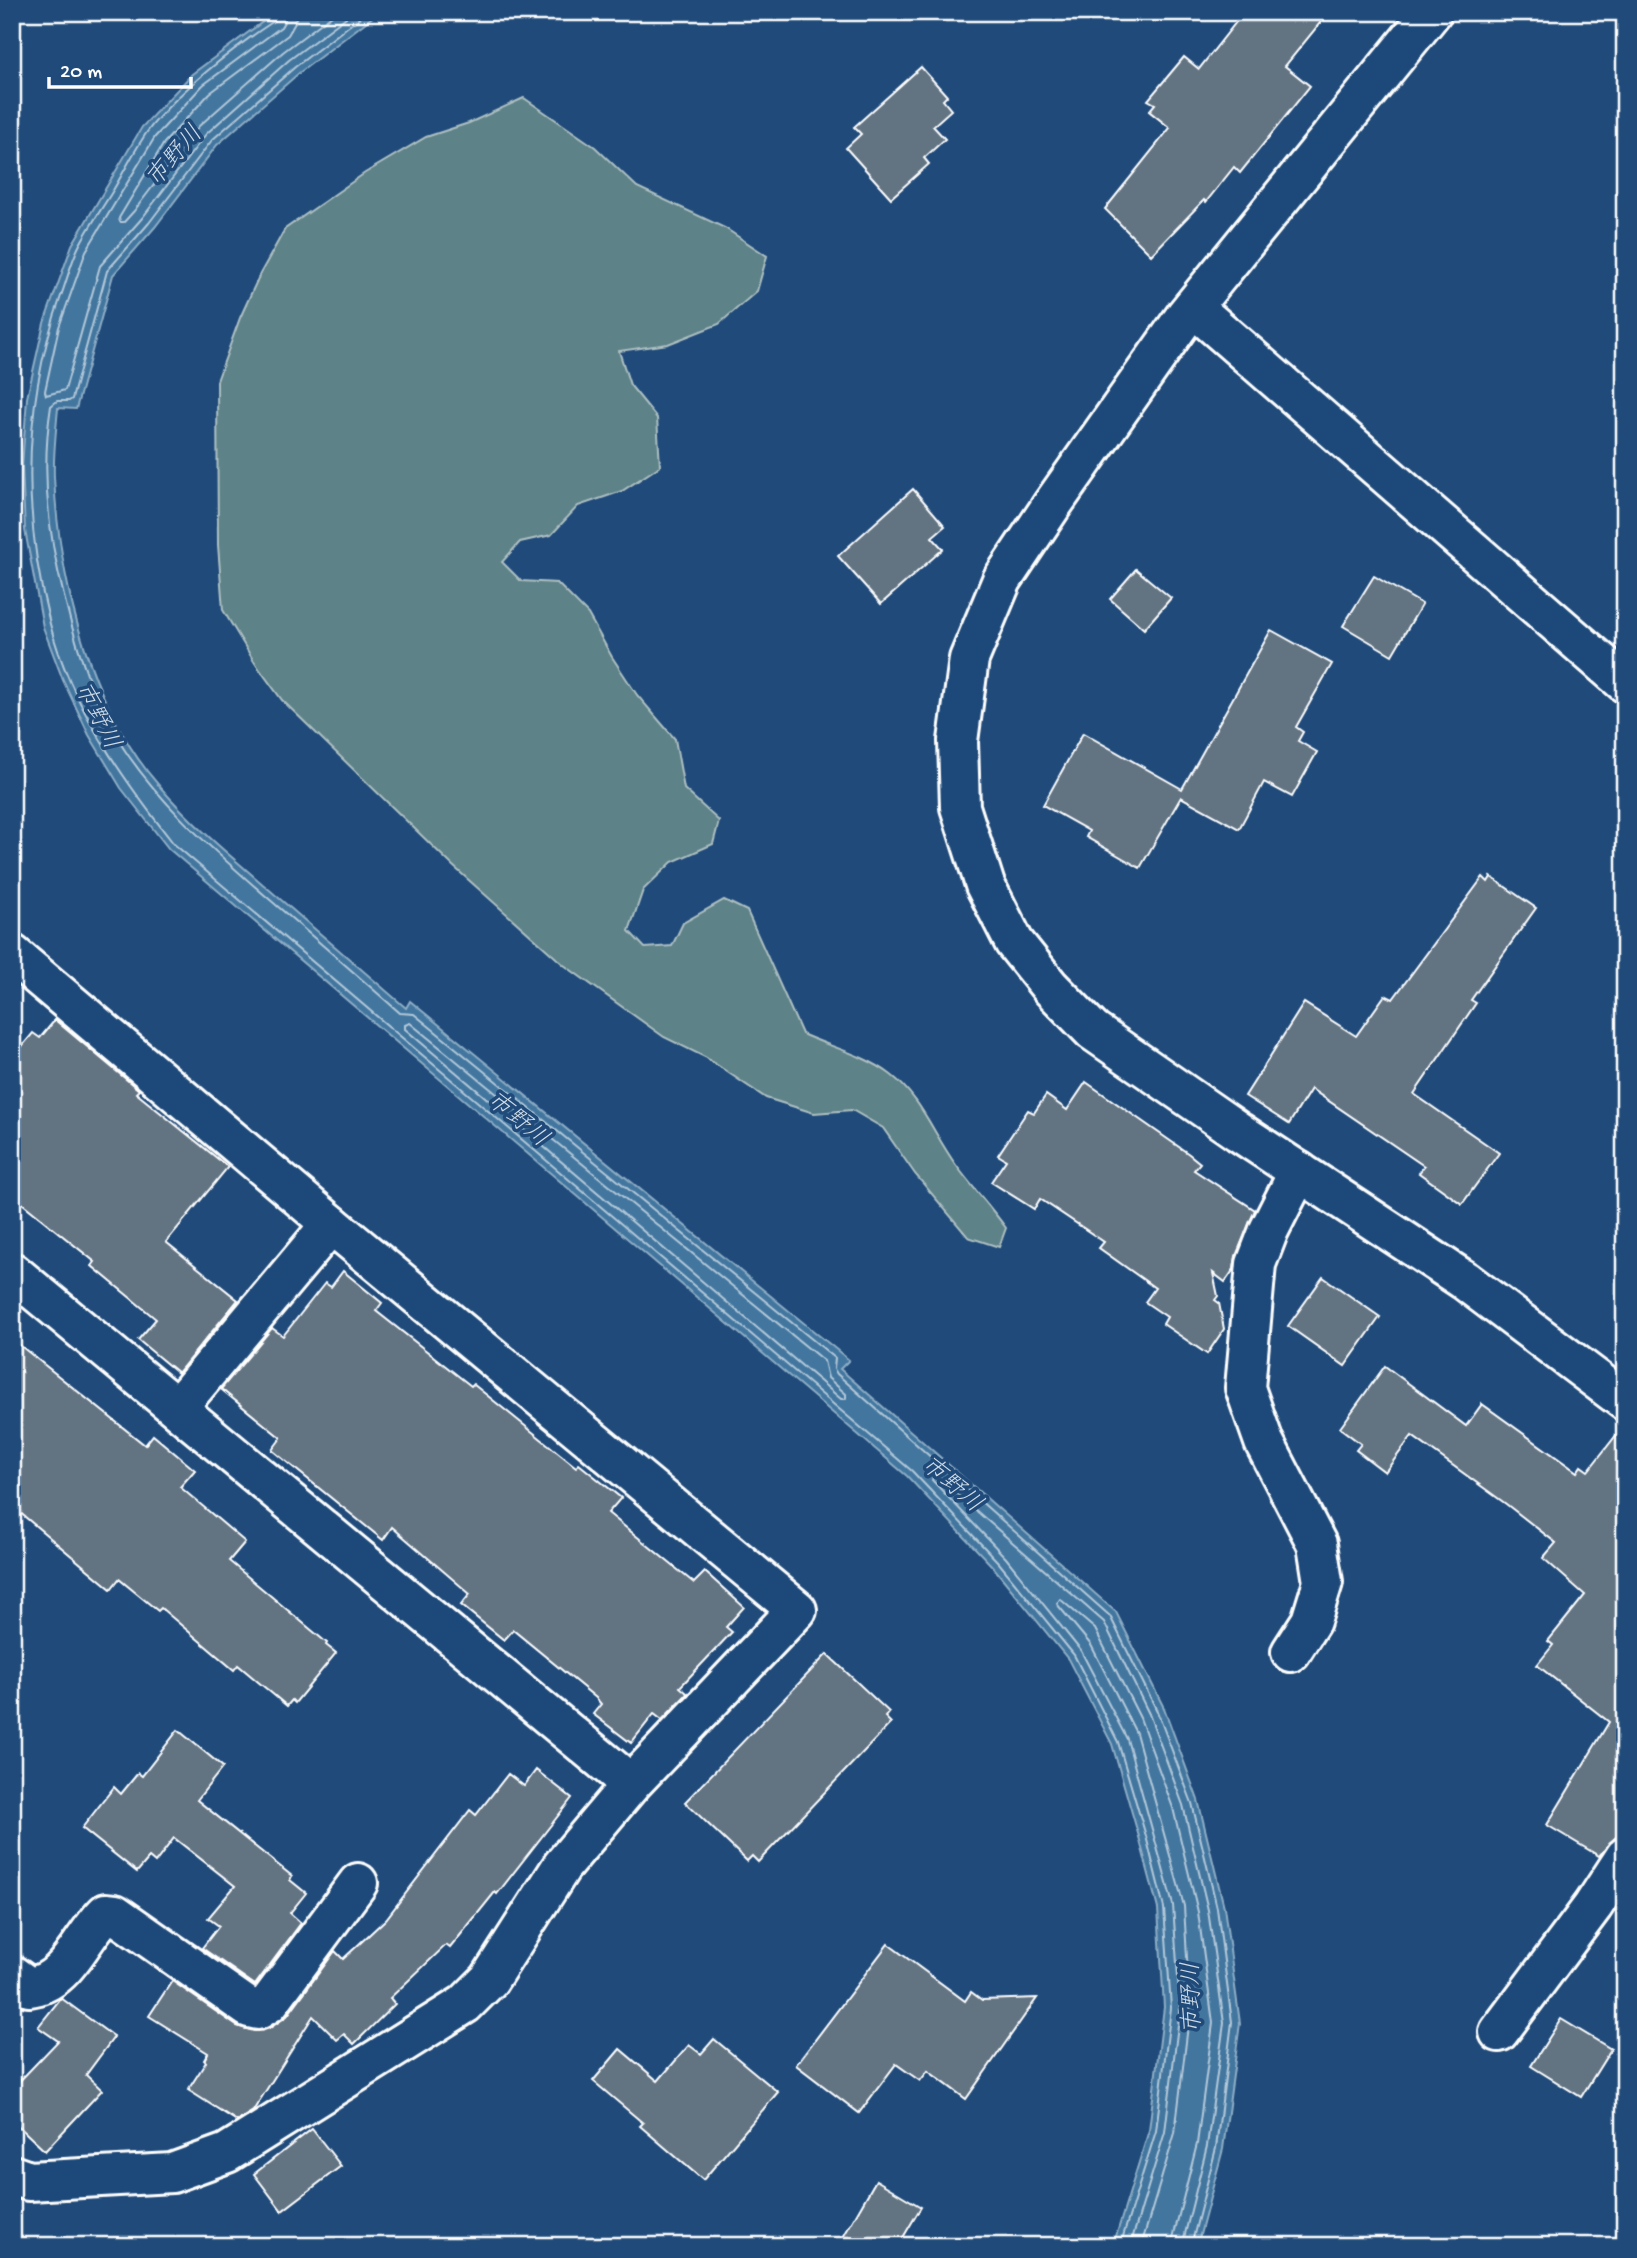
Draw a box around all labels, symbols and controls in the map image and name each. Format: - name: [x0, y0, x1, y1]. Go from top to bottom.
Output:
- scale bar: [49, 46, 191, 90]
- text: 20 m: [60, 61, 102, 86]
- water label: 市野川: [140, 120, 210, 194]
- water label: 市野川: [67, 677, 126, 755]
- water label: 市野川: [480, 1086, 554, 1155]
- water label: 市野川: [914, 1450, 988, 1520]
- water label: 市野川: [1177, 1962, 1209, 2034]

